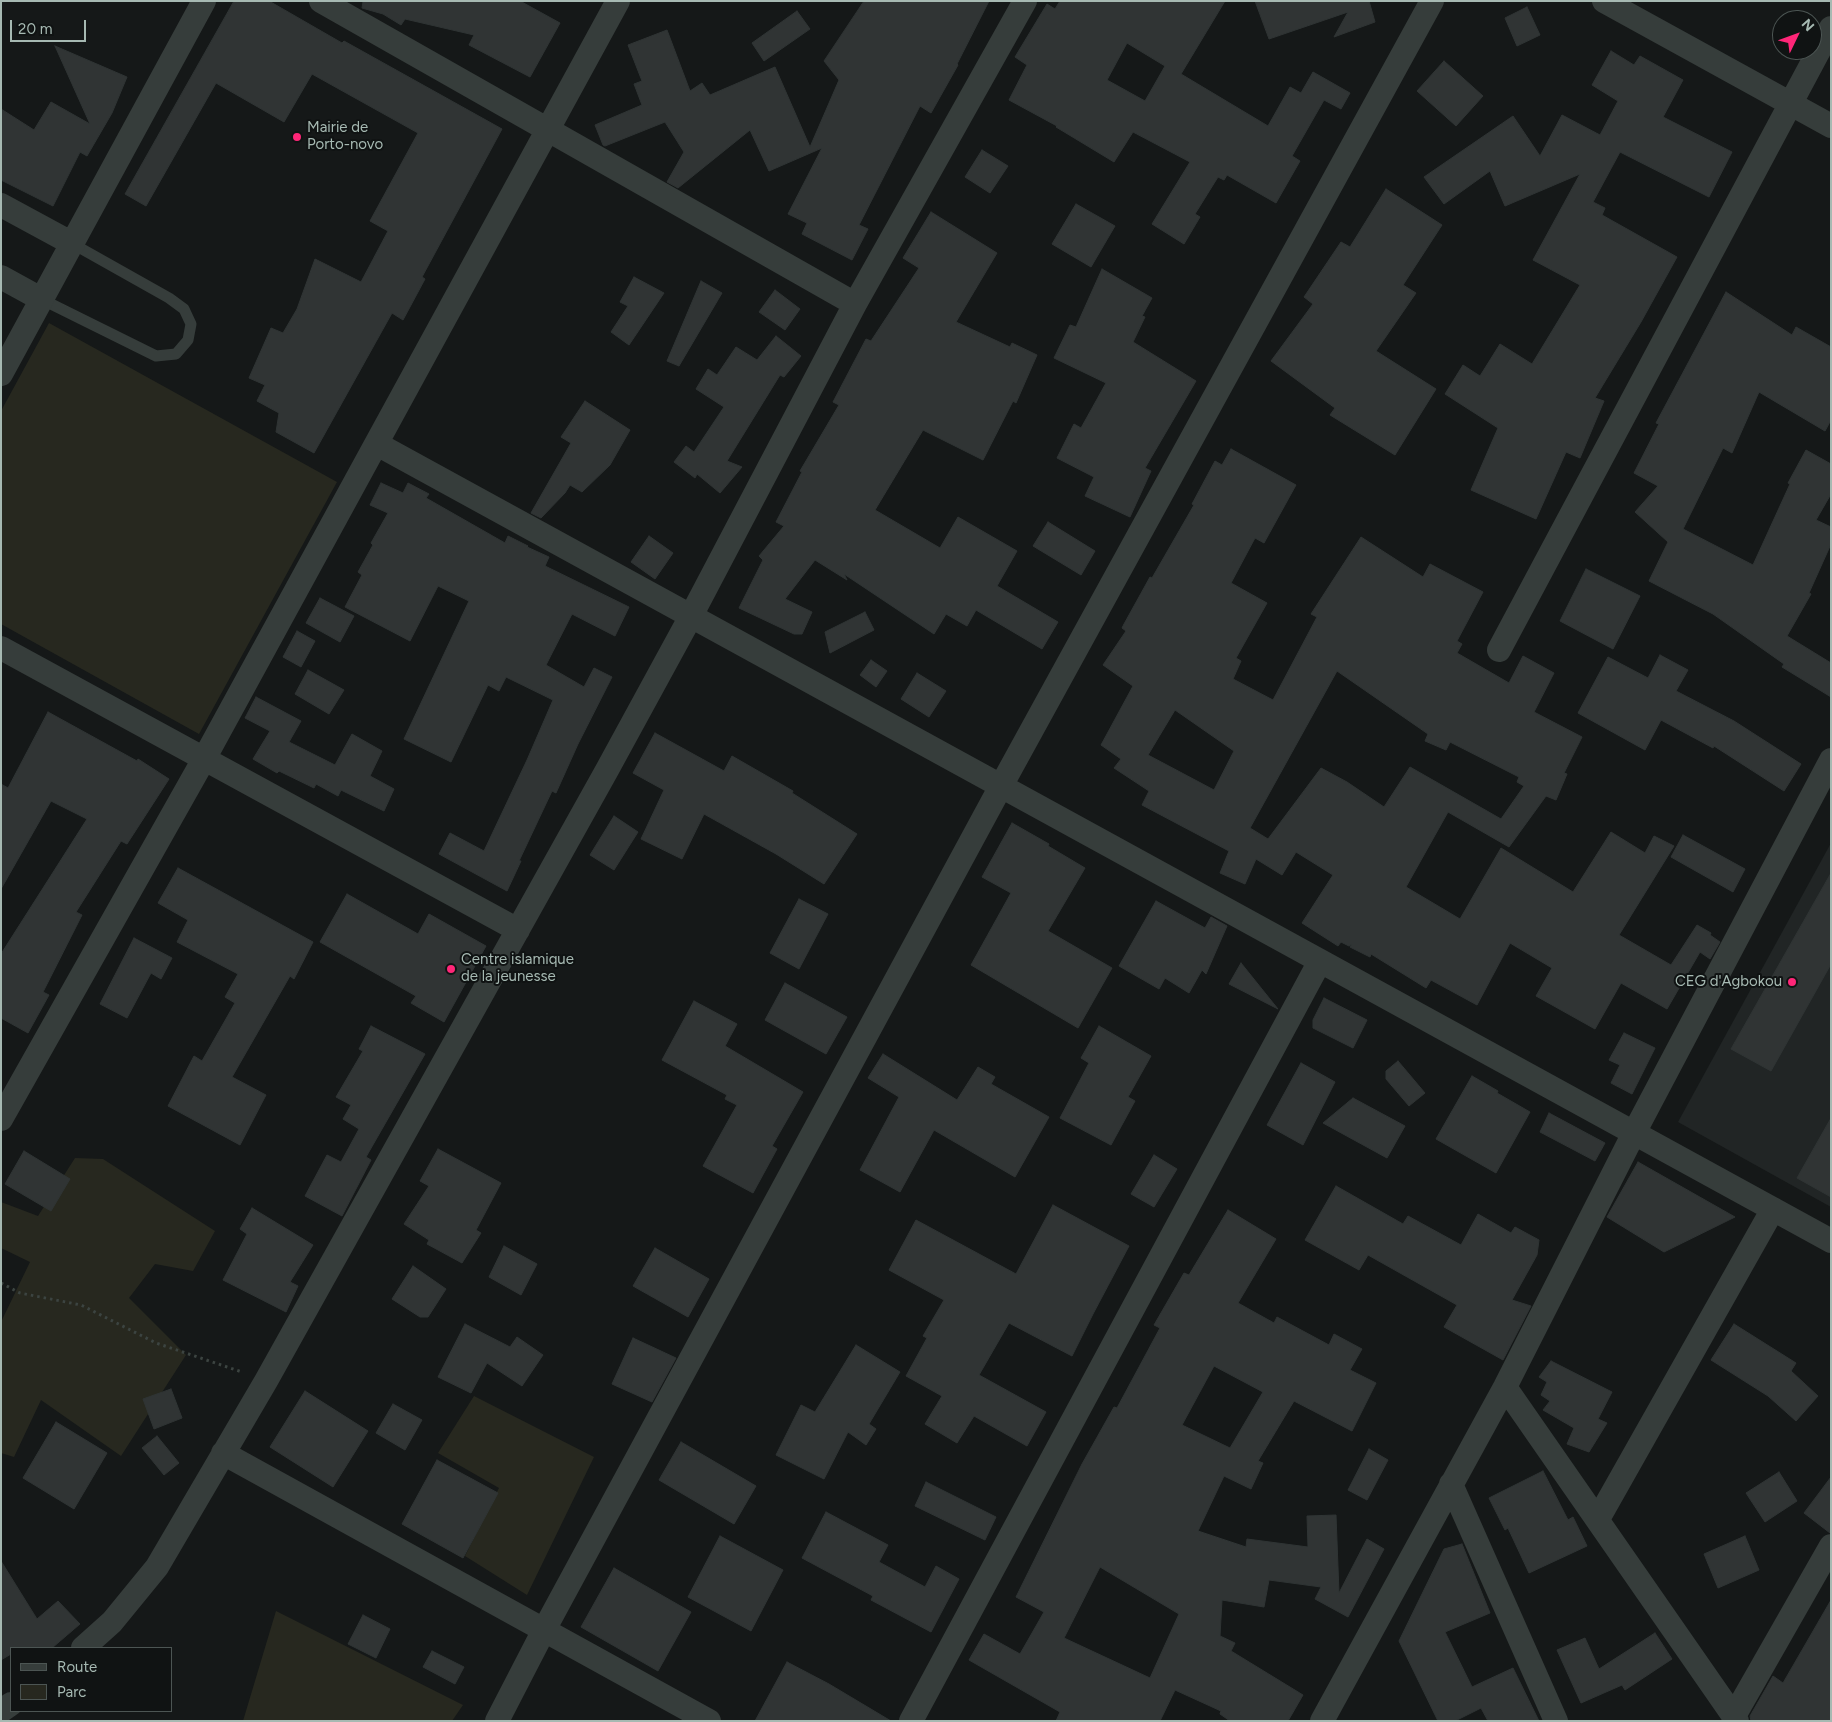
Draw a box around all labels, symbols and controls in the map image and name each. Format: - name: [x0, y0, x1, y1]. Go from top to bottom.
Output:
- scale bar: [12, 10, 89, 42]
- north arrow: [1772, 10, 1822, 60]
- text: N: [1798, 16, 1818, 35]
- text: 20 m: [18, 20, 52, 38]
- place label: Mairie de Porto-novo: [307, 119, 383, 154]
- marker: Mairie de Porto-novo: [291, 131, 303, 143]
- place label: Centre islamique de la jeunesse: [461, 951, 574, 986]
- marker: Centre islamique de la jeunesse: [445, 963, 457, 975]
- place label: CEG d'Agbokou: [1675, 973, 1782, 991]
- marker: CEG d'Agbokou: [1786, 976, 1798, 988]
- legend: [10, 1647, 172, 1712]
- text: Route: [57, 1658, 97, 1676]
- text: Parc: [57, 1683, 86, 1701]

